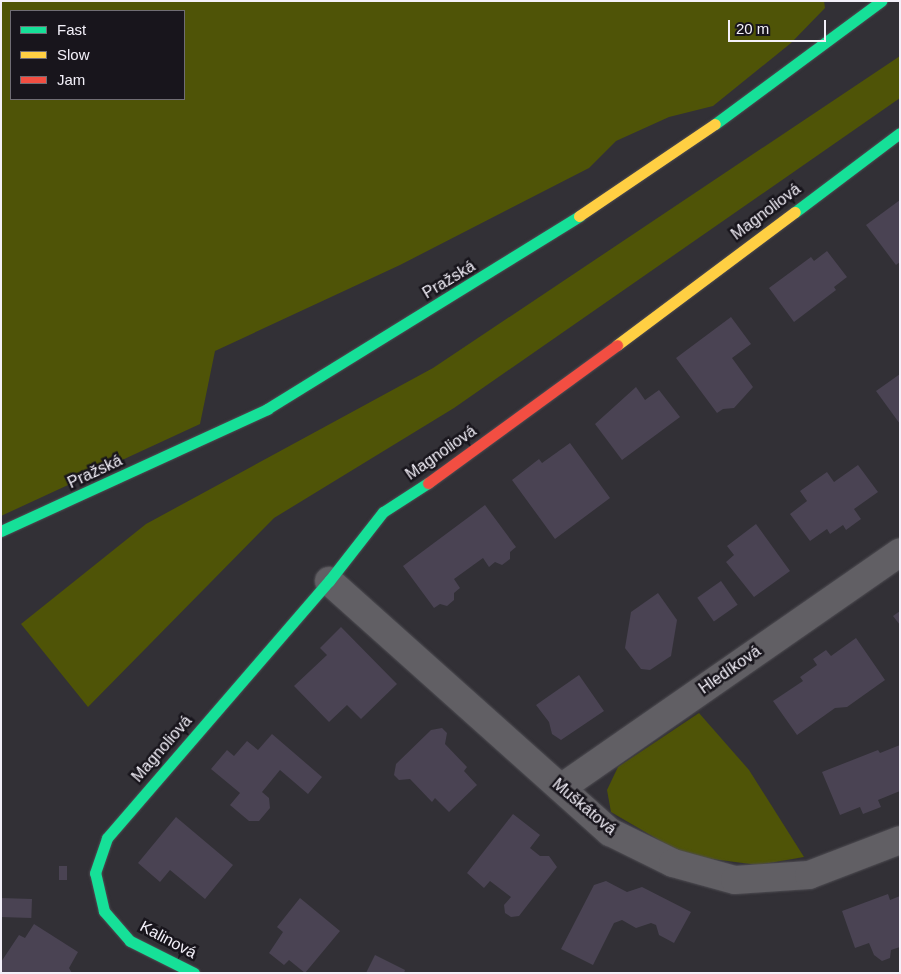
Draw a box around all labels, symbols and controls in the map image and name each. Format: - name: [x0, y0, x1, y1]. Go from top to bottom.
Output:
- legend: [10, 10, 185, 100]
- scale bar: [731, 10, 828, 42]
- text: 20 m: [736, 20, 769, 37]
- text: Fast: [57, 21, 86, 38]
- text: Slow: [57, 46, 90, 63]
- text: Jam: [57, 71, 85, 88]
- street label: Magnoliová: [728, 180, 804, 244]
- street label: Pražská: [419, 257, 479, 303]
- street label: Magnoliová: [402, 422, 480, 484]
- street label: Pražská: [65, 451, 125, 493]
- street label: Hledíková: [695, 642, 765, 698]
- street label: Magnoliová: [128, 712, 196, 786]
- street label: Muškátová: [548, 775, 620, 839]
- street label: Kalinová: [136, 917, 200, 963]

